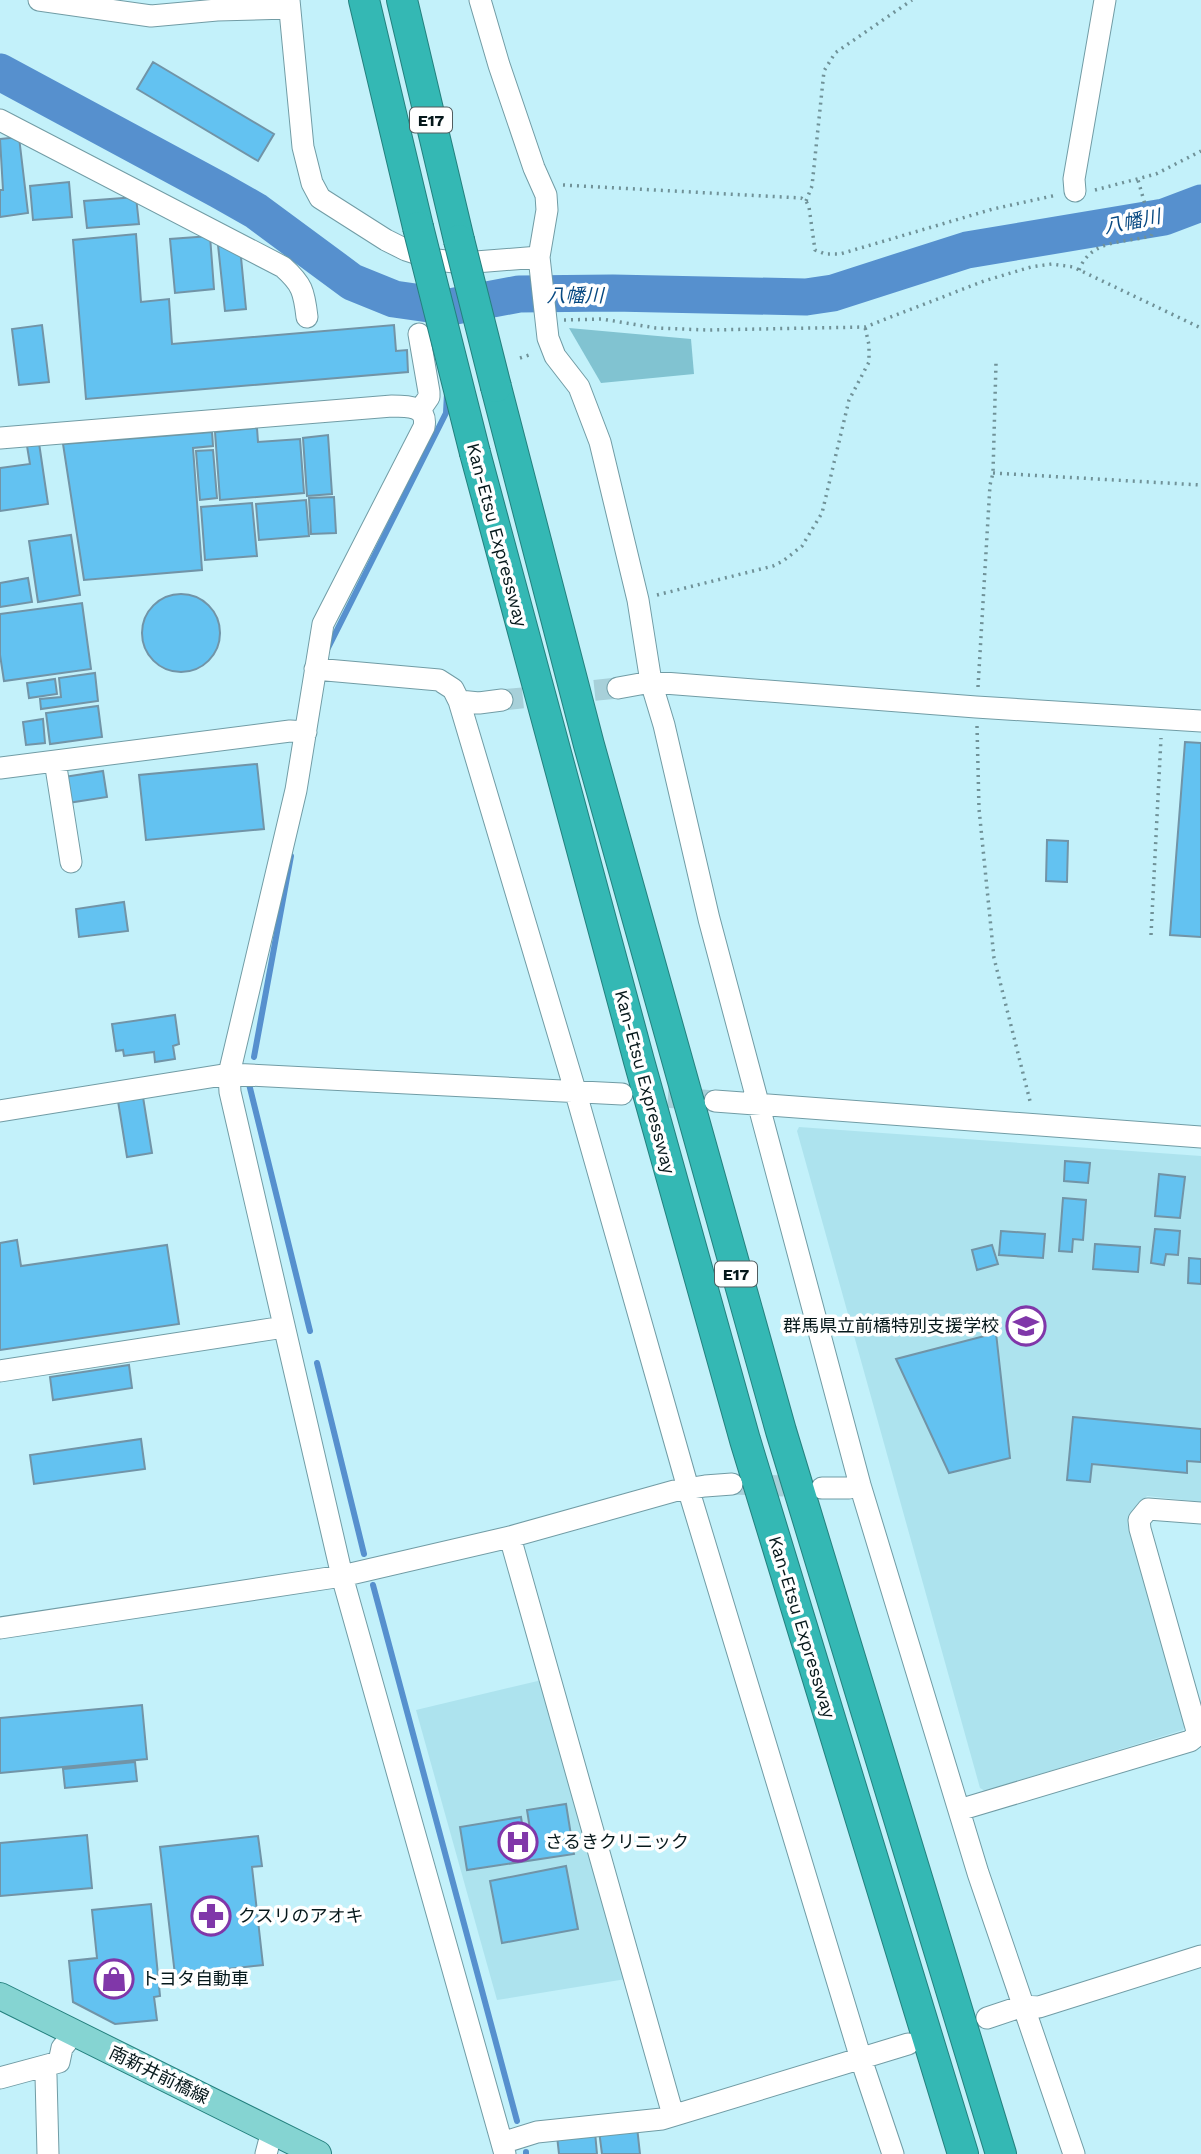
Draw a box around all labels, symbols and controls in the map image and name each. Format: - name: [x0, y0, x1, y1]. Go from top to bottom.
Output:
- road number: E17: [410, 108, 452, 132]
- water label: 八幡川: [1102, 204, 1164, 238]
- water label: 八幡川: [546, 284, 605, 307]
- street label: Kan-Etsu Expressway: [463, 441, 532, 630]
- street label: Kan-Etsu Expressway: [611, 988, 680, 1177]
- road number: E17: [715, 1262, 757, 1286]
- school or university icon: 群馬県立前橋特別支援学校: [1005, 1305, 1047, 1347]
- place label: 群馬県立前橋特別支援学校: [783, 1315, 999, 1336]
- street label: Kan-Etsu Expressway: [765, 1533, 840, 1721]
- hospital icon: さるきクリニック: [497, 1821, 539, 1863]
- place label: さるきクリニック: [545, 1831, 689, 1852]
- pharmacy icon: クスリのアオキ: [190, 1895, 232, 1937]
- place label: クスリのアオキ: [238, 1905, 363, 1926]
- shop icon: トヨタ自動車: [93, 1958, 135, 2000]
- place label: トヨタ自動車: [141, 1968, 249, 1989]
- street label: 南新井前橋線: [106, 2041, 212, 2108]

